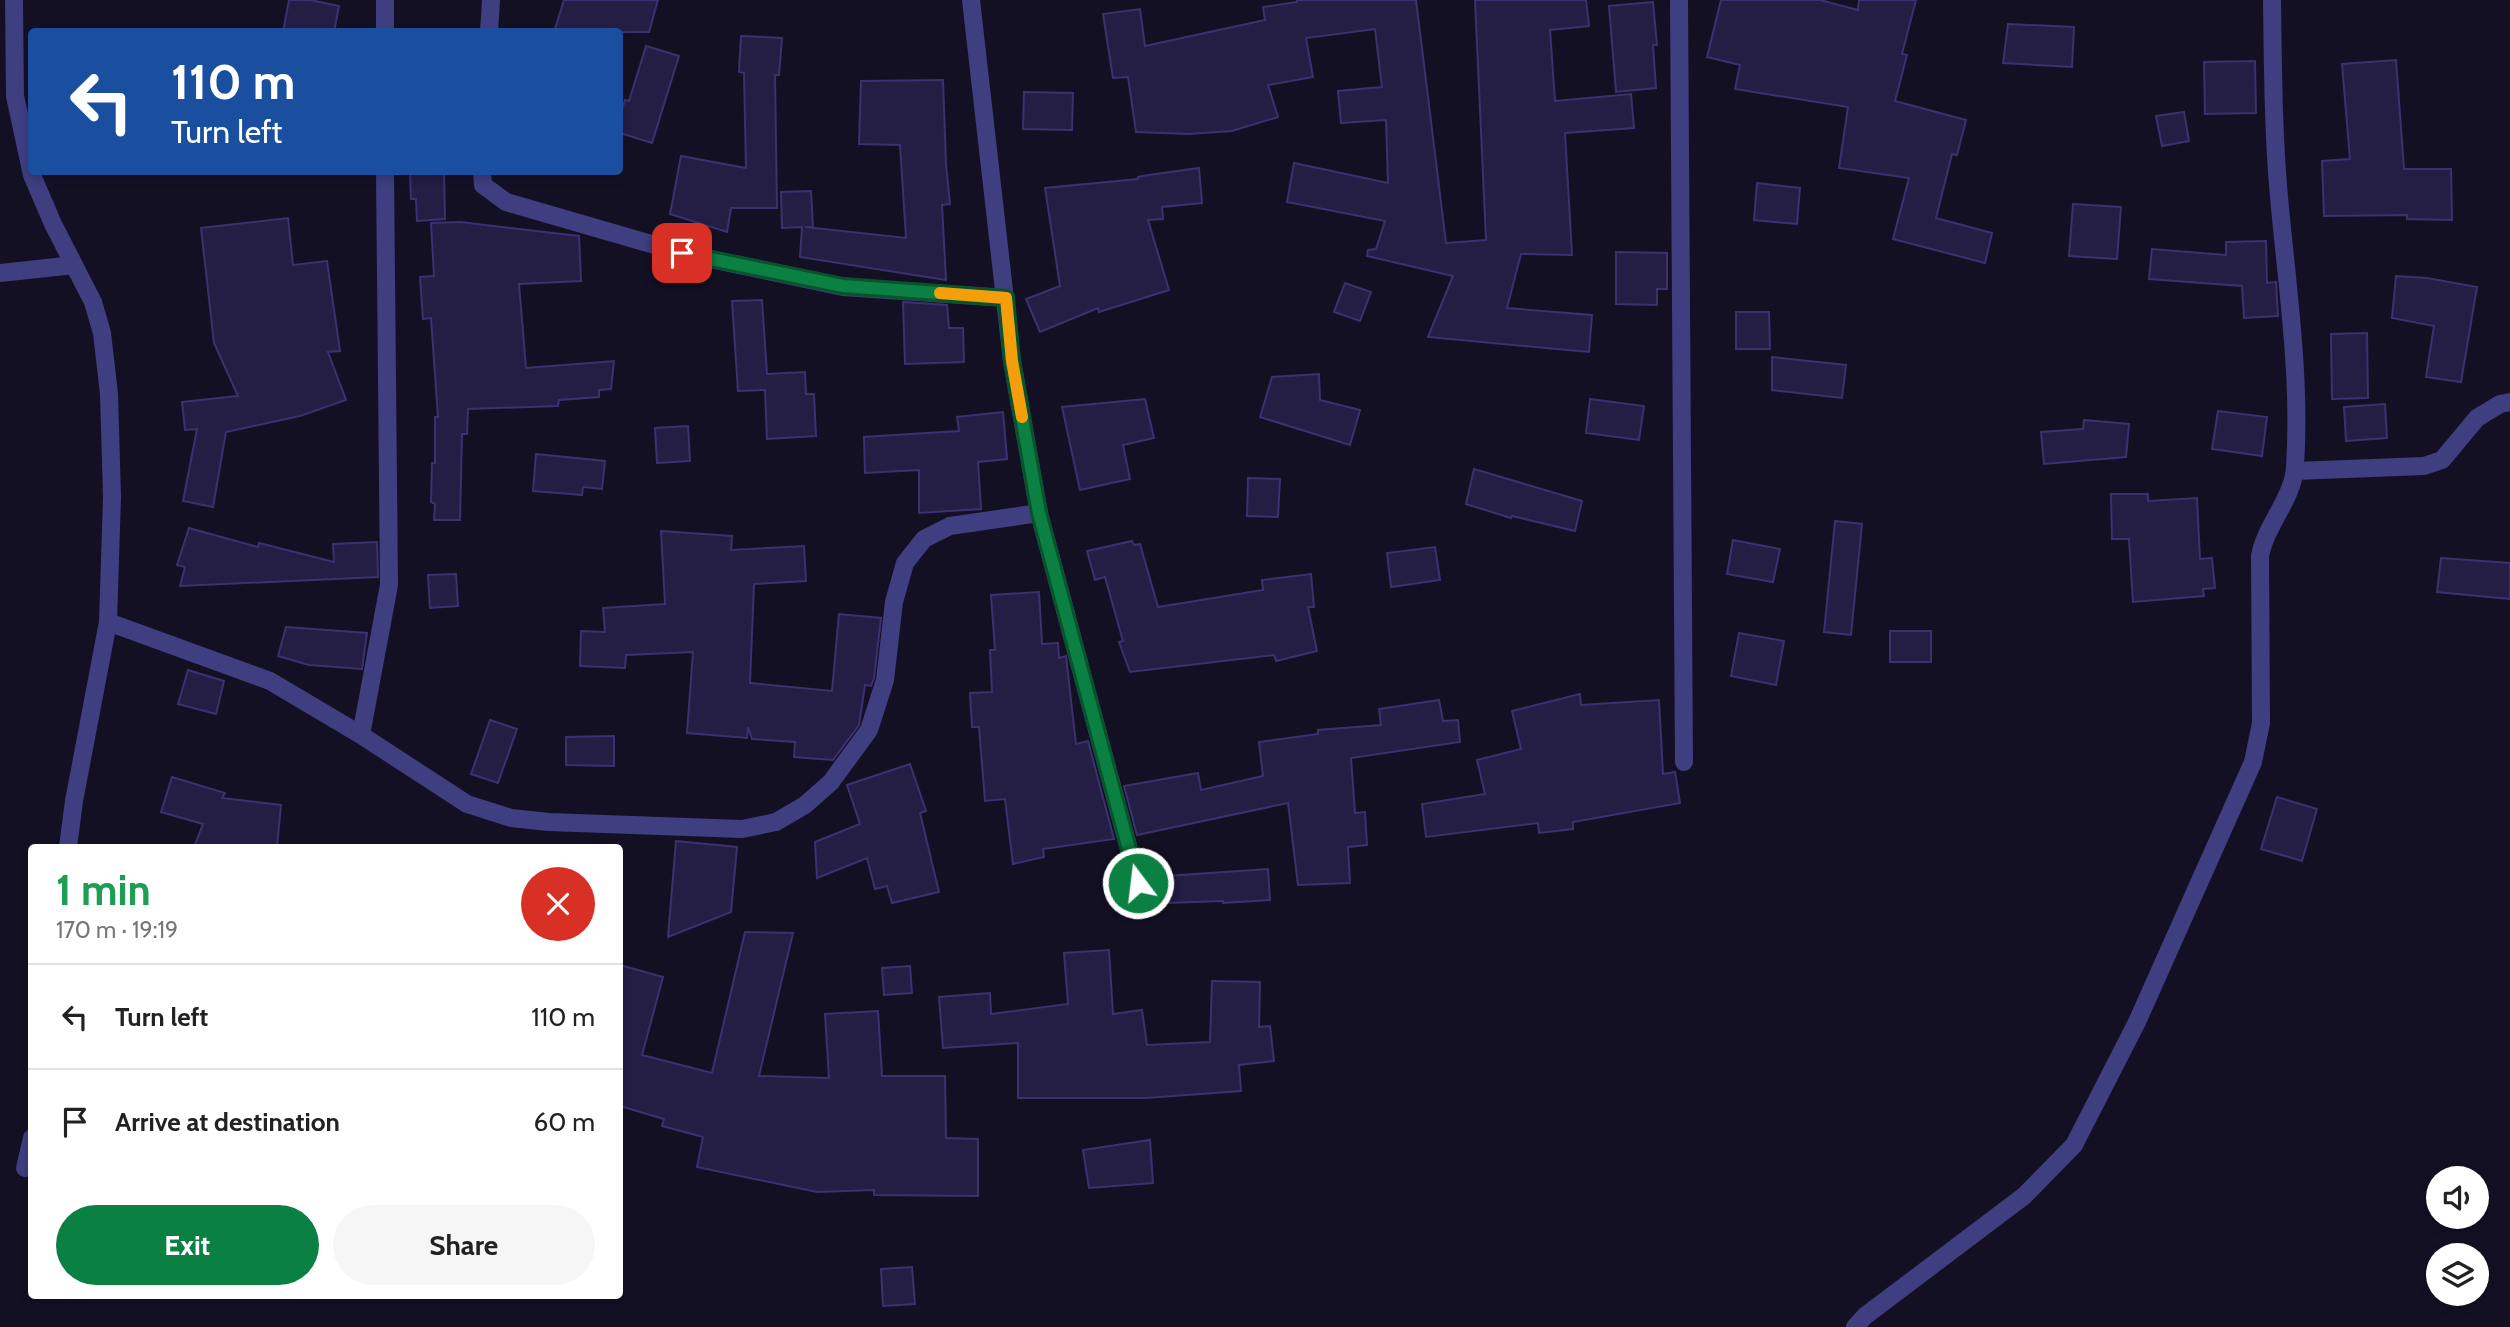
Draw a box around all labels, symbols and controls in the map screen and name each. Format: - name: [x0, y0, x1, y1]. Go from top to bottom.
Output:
- text: 110 m: [171, 52, 295, 111]
- icon: left: [56, 56, 147, 147]
- text: Turn left: [171, 112, 282, 151]
- pin: [652, 223, 712, 283]
- icon: arrive: [663, 234, 701, 272]
- position arrow: [1101, 846, 1175, 920]
- text: 1 min: [56, 864, 151, 916]
- button: close: [521, 867, 595, 941]
- text: 170 m · 19:19: [56, 916, 178, 944]
- icon: left: [56, 998, 94, 1036]
- text: Turn left: [115, 1001, 208, 1033]
- text: 110 m: [531, 1001, 595, 1033]
- icon: arrive: [56, 1103, 94, 1141]
- text: Arrive at destination: [115, 1106, 340, 1138]
- text: 60 m: [533, 1106, 595, 1138]
- map controls: [2426, 1166, 2489, 1306]
- button: sound: [2426, 1166, 2489, 1229]
- button: Exit: [56, 1205, 319, 1285]
- button: Share: [333, 1205, 595, 1285]
- button: layers: [2426, 1243, 2489, 1306]

